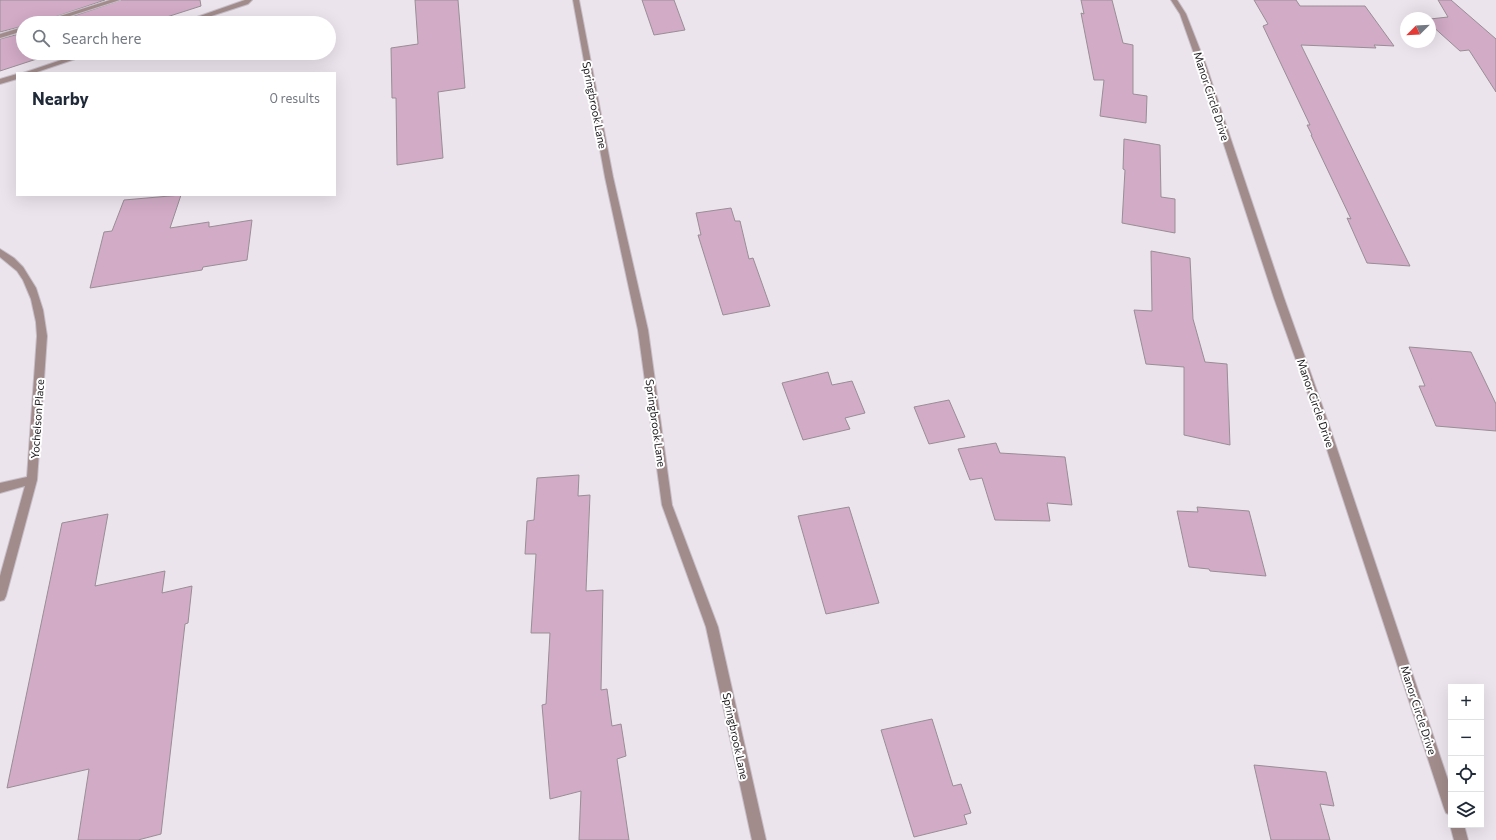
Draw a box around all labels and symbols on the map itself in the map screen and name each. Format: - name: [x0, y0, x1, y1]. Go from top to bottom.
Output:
- north arrow: [1400, 12, 1436, 48]
- street label: Manor Circle Drive: [1191, 50, 1233, 142]
- street label: Springbrook Lane: [580, 60, 610, 150]
- street label: Manor Circle Drive: [1295, 357, 1337, 449]
- street label: Springbrook Lane: [643, 378, 669, 468]
- street label: Yochelson Place: [28, 379, 46, 459]
- street label: Manor Circle Drive: [1398, 664, 1440, 756]
- street label: Springbrook Lane: [720, 691, 752, 781]

